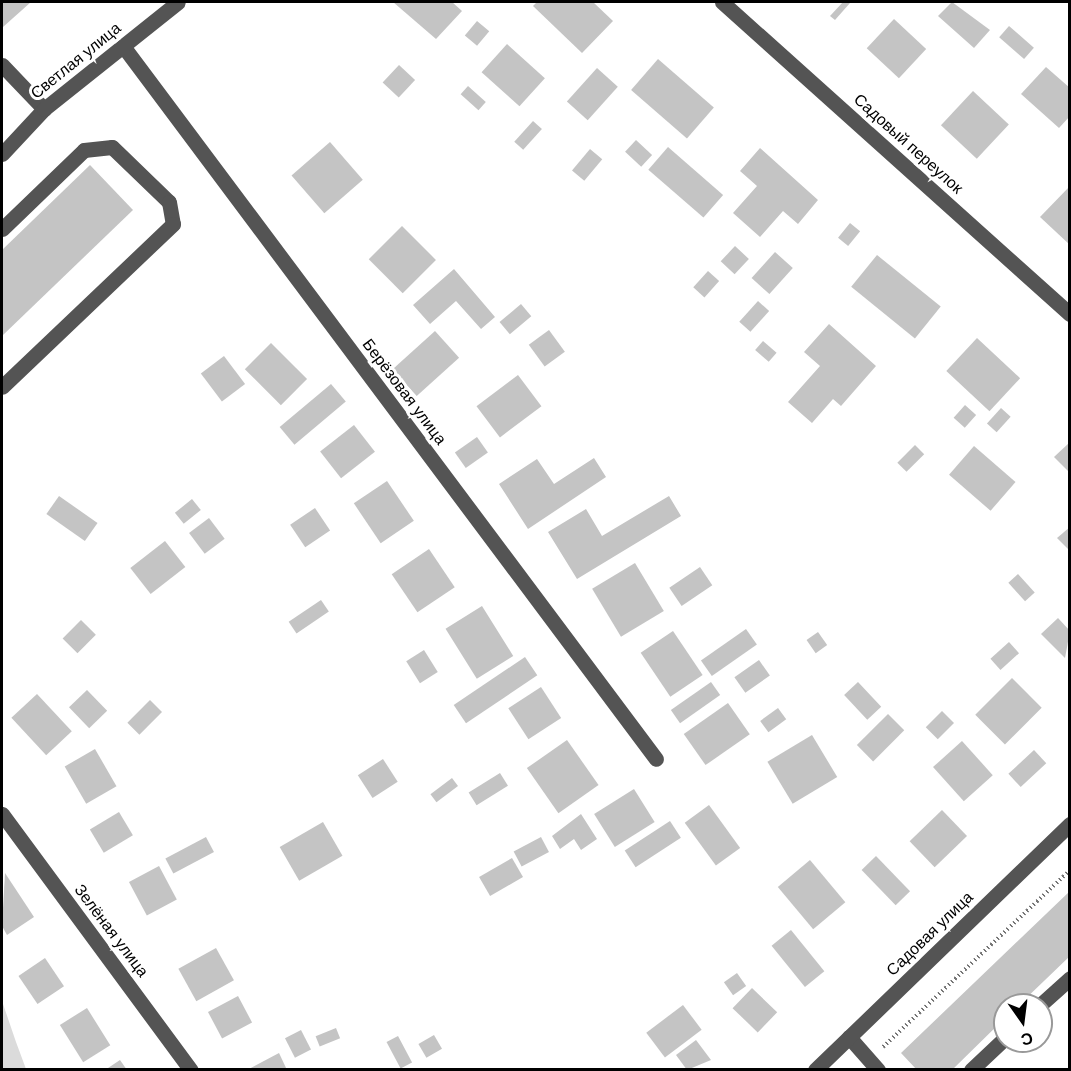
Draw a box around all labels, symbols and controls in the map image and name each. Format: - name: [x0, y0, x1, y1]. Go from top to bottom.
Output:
- street label: Светлая улица: [27, 19, 125, 103]
- street label: Садовый переулок: [849, 90, 967, 198]
- street label: Берёзовая улица: [358, 335, 450, 449]
- street label: Зелёная улица: [70, 881, 152, 981]
- street label: Садовая улица: [883, 888, 977, 980]
- north arrow: [993, 993, 1053, 1053]
- text: С: [1019, 1027, 1035, 1051]

